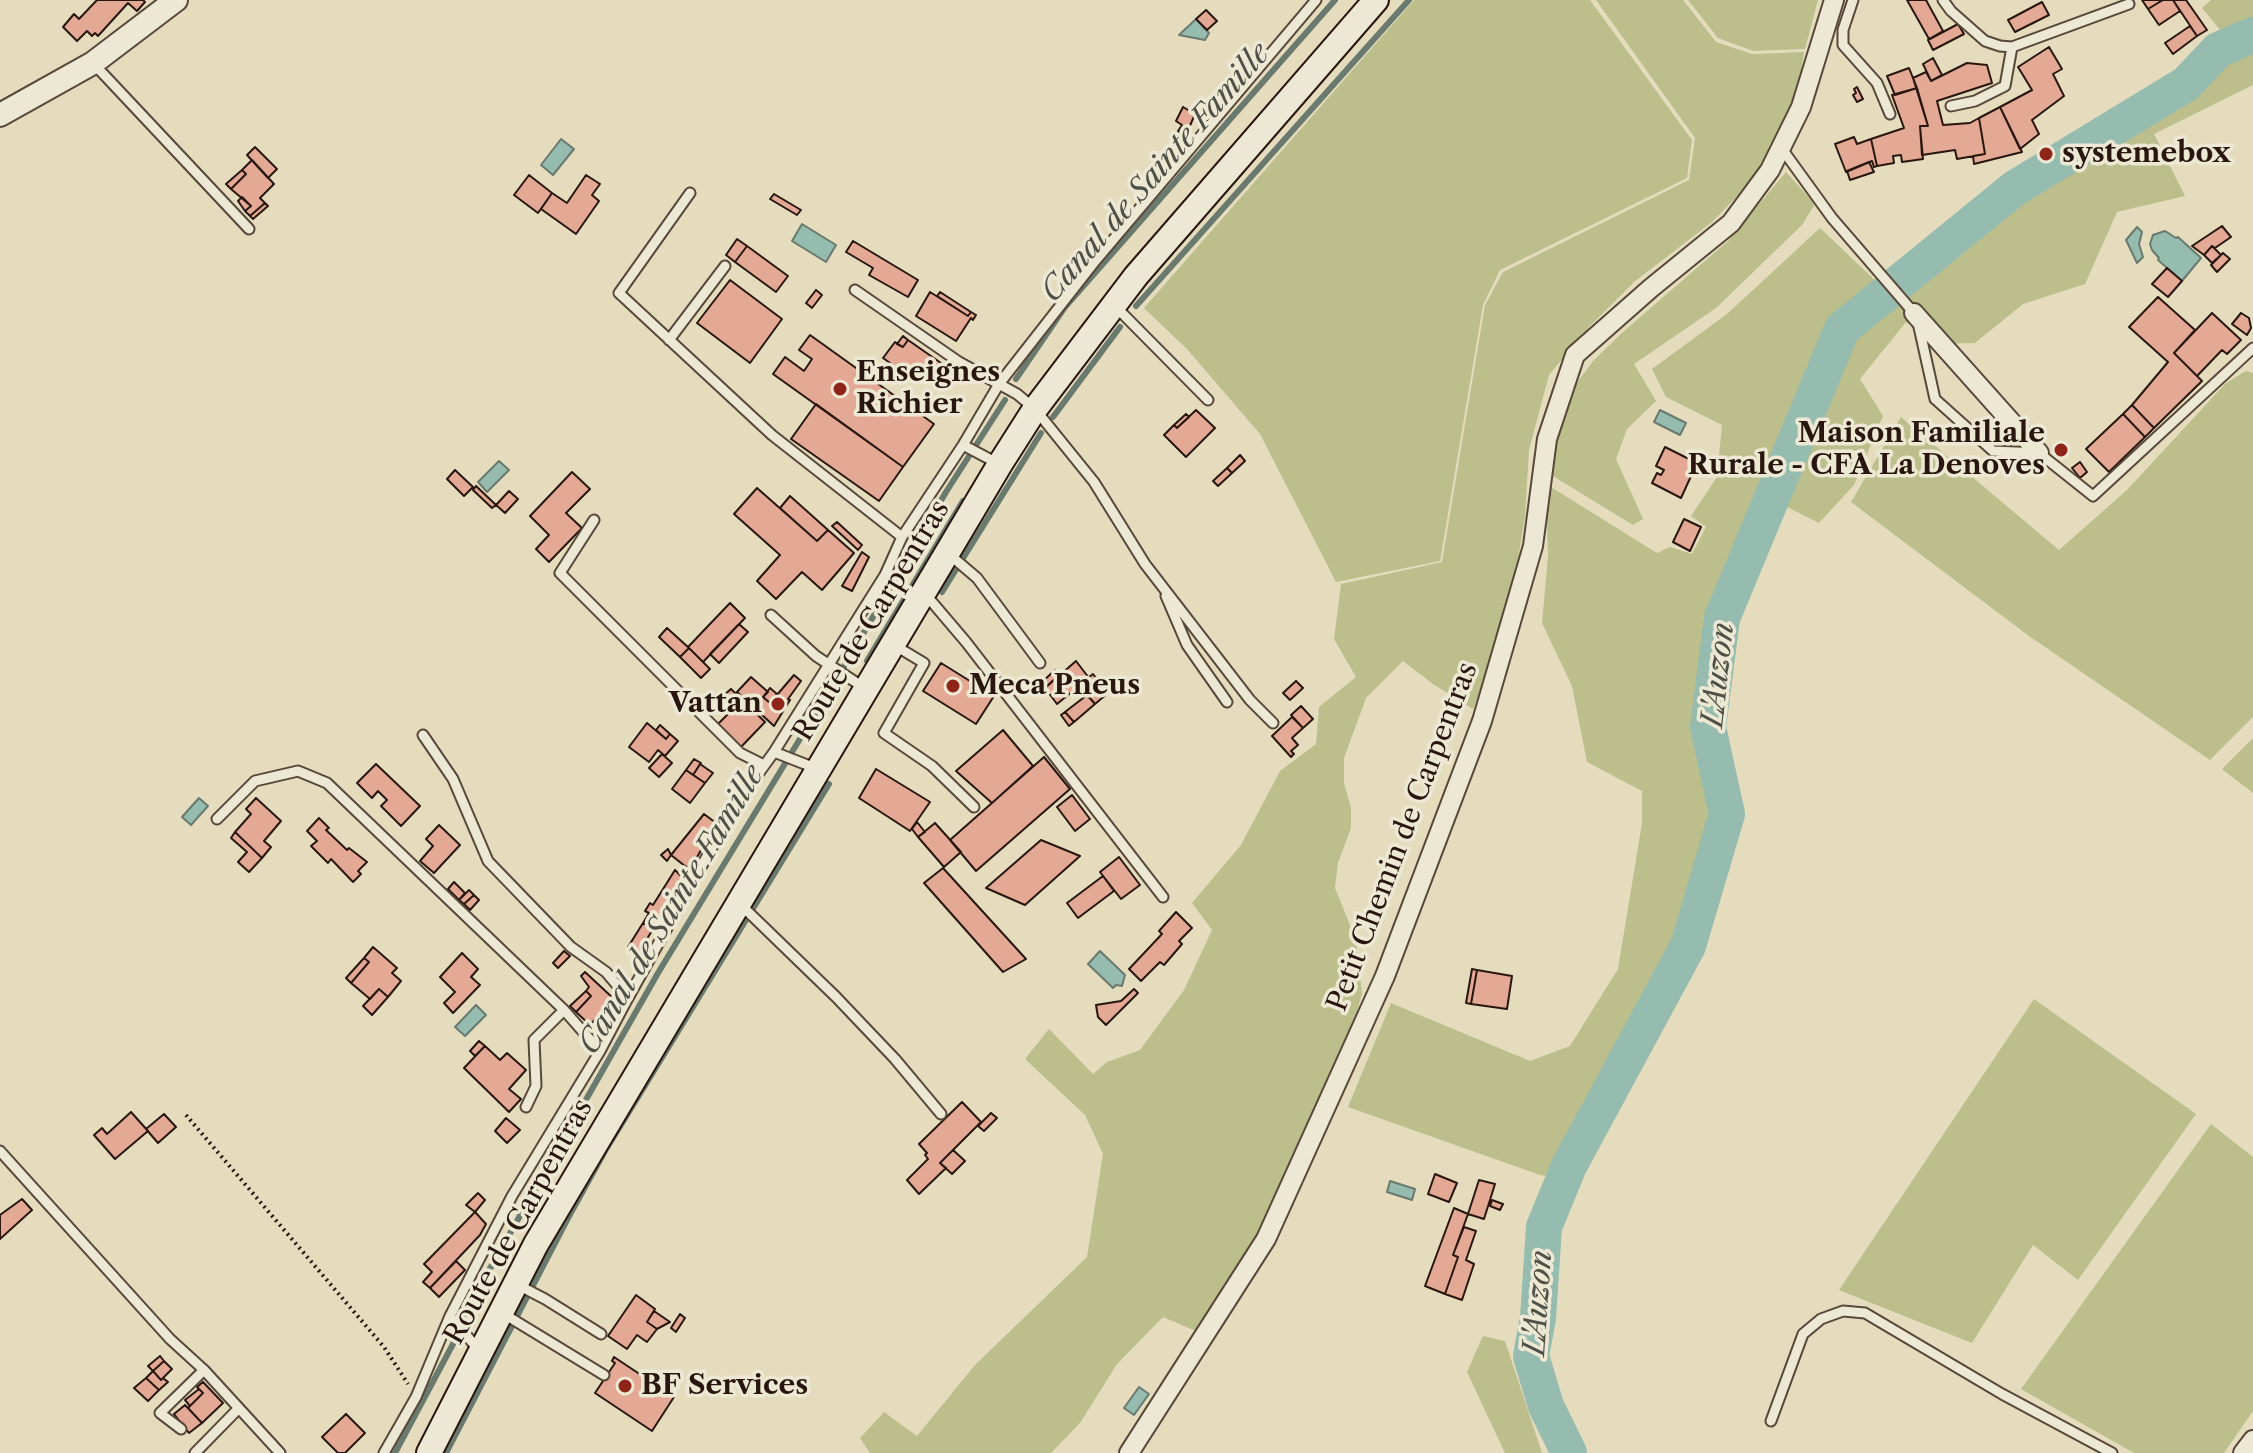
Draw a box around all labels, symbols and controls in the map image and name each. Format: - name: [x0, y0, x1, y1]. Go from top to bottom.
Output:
- water label: Canal de Sainte Famille: [1034, 36, 1278, 310]
- place label: systemebox: [2062, 137, 2231, 171]
- marker: systemebox: [2037, 145, 2055, 163]
- place label: Enseignes Richier: [856, 356, 1000, 422]
- marker: Enseignes Richier: [831, 380, 849, 398]
- place label: Maison Familiale Rurale - CFA La Denoves: [1688, 417, 2045, 483]
- marker: Maison Familiale Rurale - CFA La Denoves: [2052, 441, 2070, 459]
- street label: Route de Carpentras: [787, 494, 957, 748]
- water label: L'Auzon: [1696, 621, 1742, 729]
- street label: Petit Chemin de Carpentras: [1321, 658, 1485, 1016]
- place label: Meca Pneus: [969, 669, 1140, 703]
- marker: Meca Pneus: [944, 677, 962, 695]
- place label: Vattan: [669, 687, 762, 721]
- marker: Vattan: [769, 695, 787, 713]
- water label: Canal de Sainte Famille: [571, 759, 773, 1061]
- street label: Route de Carpentras: [438, 1094, 600, 1350]
- water label: L'Auzon: [1517, 1249, 1561, 1357]
- place label: BF Services: [641, 1369, 808, 1403]
- marker: BF Services: [616, 1377, 634, 1395]

